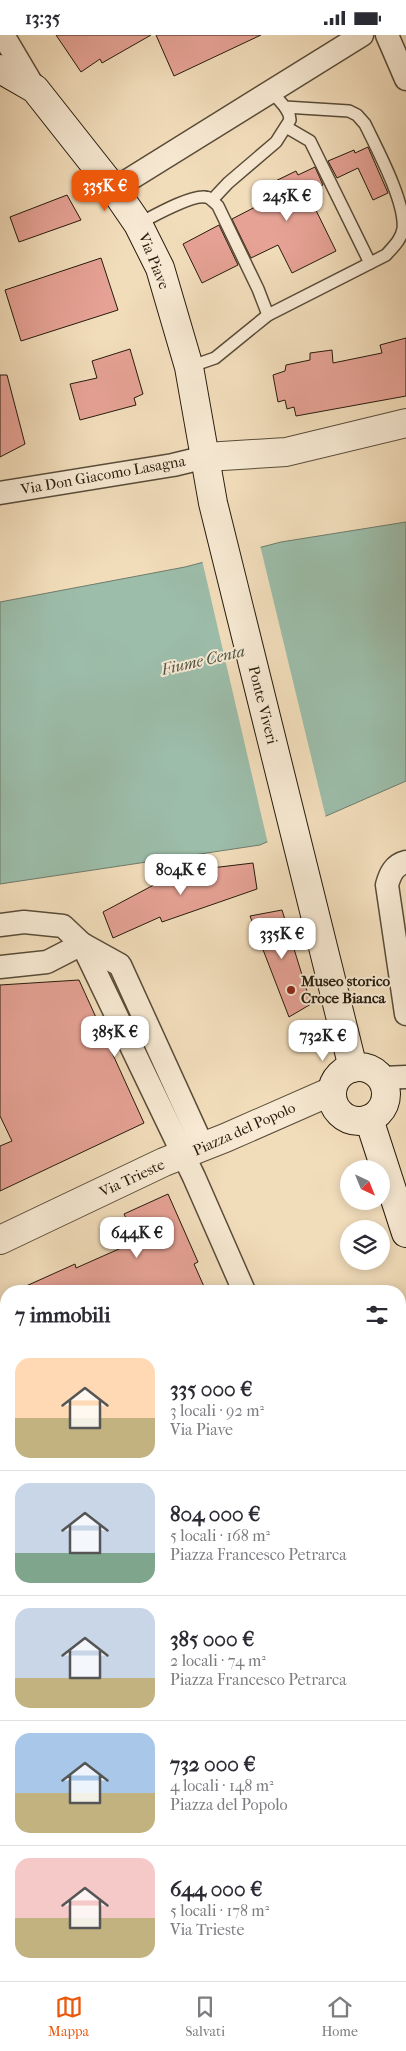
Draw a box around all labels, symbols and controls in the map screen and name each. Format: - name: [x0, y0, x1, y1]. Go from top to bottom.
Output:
- text: 13:35: [25, 7, 60, 29]
- pin: 335K €: [64, 169, 146, 212]
- text: 335K €: [83, 176, 127, 195]
- pin: 245K €: [246, 179, 328, 222]
- text: 245K €: [263, 186, 311, 205]
- street label: Via Piave: [134, 229, 174, 292]
- street label: Via Don Giacomo Lasagna: [18, 451, 188, 499]
- water label: Fiume Centa: [158, 641, 247, 679]
- street label: Ponte Viveri: [245, 664, 282, 747]
- pin: 804K €: [140, 853, 222, 896]
- text: 804K €: [156, 860, 206, 879]
- pin: 335K €: [241, 917, 323, 960]
- text: 335K €: [260, 924, 304, 943]
- place label: Museo storico Croce Bianca: [300, 972, 391, 1007]
- marker: Museo storico Croce Bianca: [285, 984, 297, 996]
- pin: 385K €: [74, 1015, 156, 1058]
- pin: 732K €: [282, 1019, 364, 1062]
- text: 385K €: [92, 1022, 138, 1041]
- text: 732K €: [299, 1026, 347, 1045]
- street label: Piazza del Popolo: [190, 1098, 298, 1160]
- street label: Via Trieste: [96, 1155, 168, 1201]
- north arrow: [340, 1160, 390, 1210]
- map controls: [340, 1160, 390, 1270]
- pin: 644K €: [96, 1217, 178, 1259]
- button: layers: [340, 1220, 390, 1270]
- text: 644K €: [111, 1223, 163, 1242]
- icon: filters: [363, 1301, 391, 1329]
- text: 7 immobili: [15, 1303, 110, 1327]
- text: 335 000 €: [170, 1377, 253, 1401]
- icon: home: [55, 1378, 115, 1438]
- text: 3 locali · 92 m²: [170, 1401, 264, 1420]
- text: Via Piave: [170, 1420, 233, 1439]
- text: 804 000 €: [170, 1502, 261, 1526]
- icon: home: [55, 1503, 115, 1563]
- text: 5 locali · 168 m²: [170, 1526, 270, 1545]
- text: Piazza Francesco Petrarca: [170, 1545, 347, 1564]
- text: 385 000 €: [170, 1627, 254, 1651]
- icon: home: [55, 1628, 115, 1688]
- text: 2 locali · 74 m²: [170, 1651, 266, 1670]
- text: Piazza Francesco Petrarca: [170, 1670, 347, 1689]
- text: 732 000 €: [170, 1752, 256, 1776]
- icon: home: [55, 1753, 115, 1813]
- text: 4 locali · 148 m²: [170, 1776, 273, 1795]
- text: Piazza del Popolo: [170, 1795, 288, 1814]
- text: 644 000 €: [170, 1877, 262, 1901]
- icon: home: [55, 1878, 115, 1938]
- text: 5 locali · 178 m²: [170, 1901, 269, 1920]
- text: Via Trieste: [170, 1920, 244, 1939]
- tab: Mappa: [48, 1993, 89, 2040]
- tab: Salvati: [185, 1993, 225, 2040]
- tab: Home: [321, 1993, 358, 2040]

